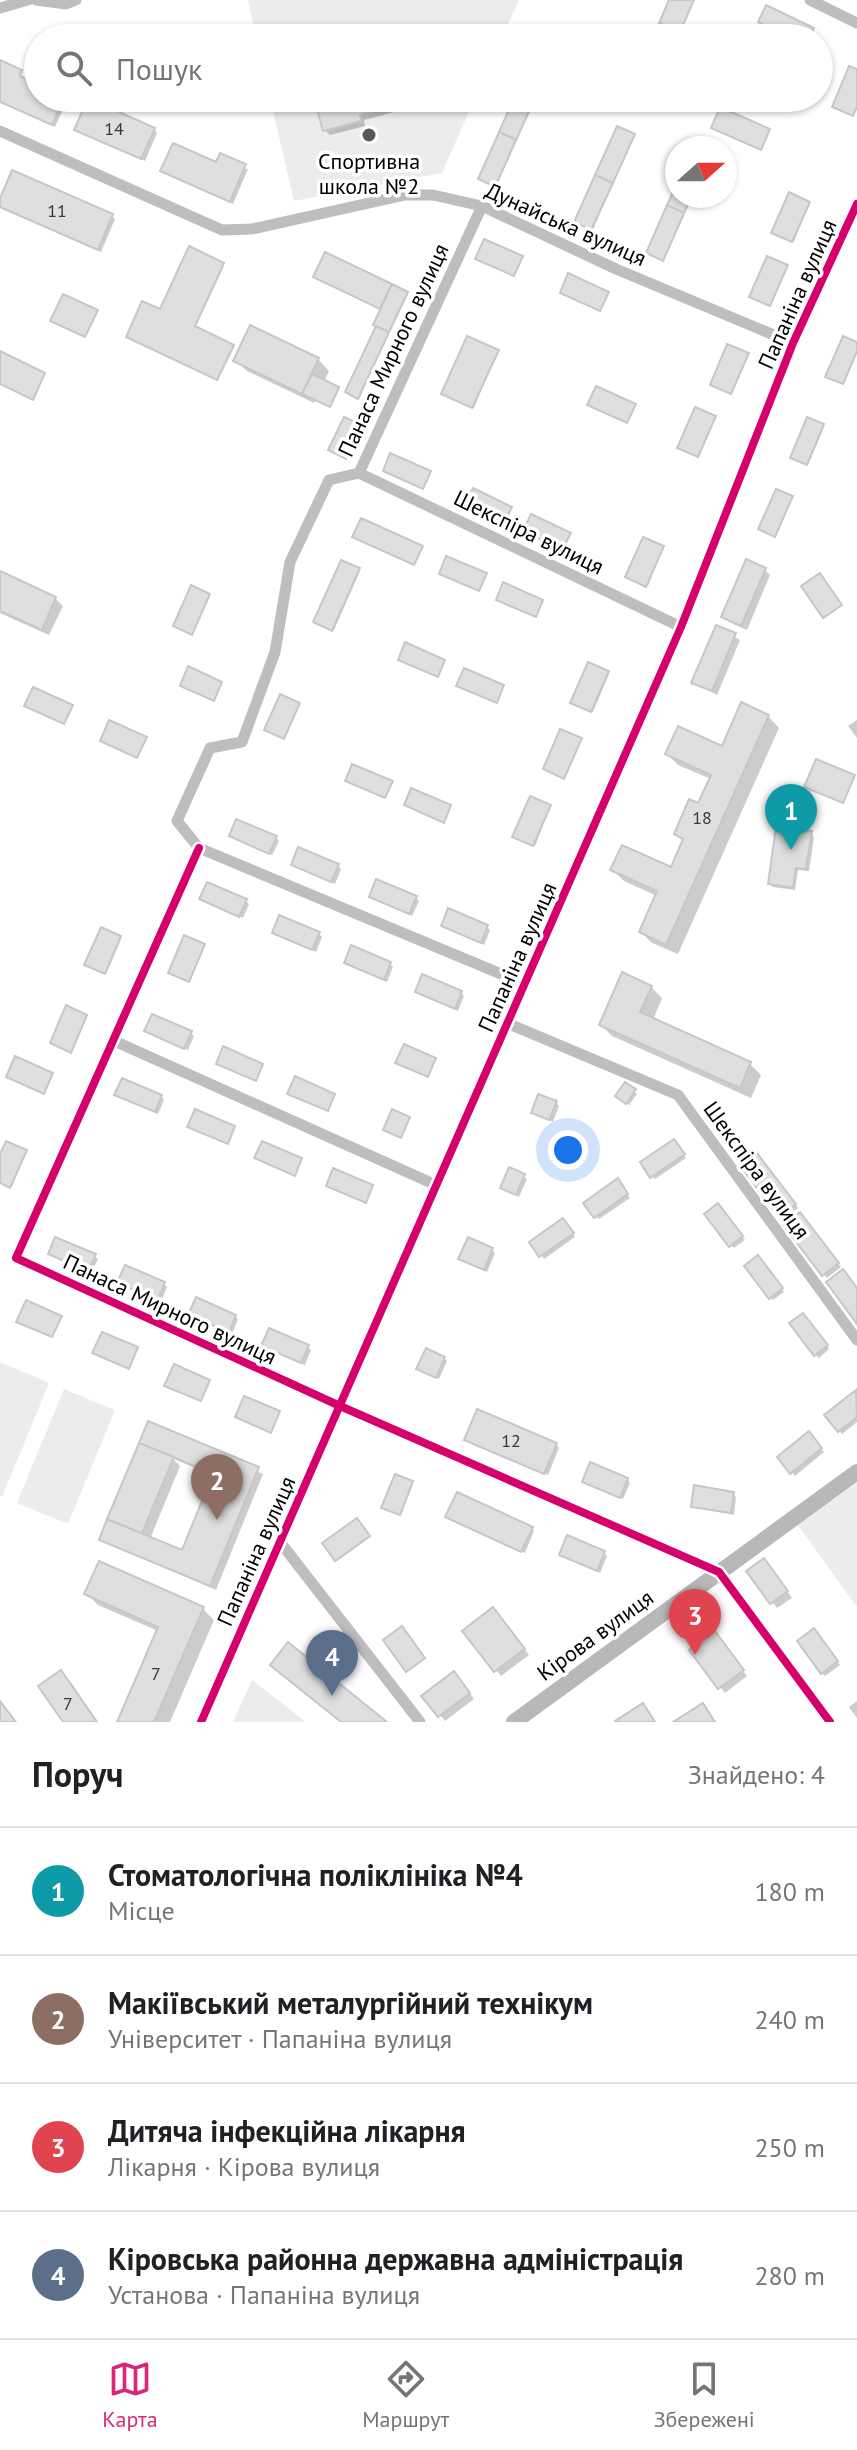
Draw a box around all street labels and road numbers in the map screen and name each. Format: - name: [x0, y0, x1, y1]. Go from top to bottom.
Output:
- street label: Дунайська вулиця: [481, 176, 651, 272]
- street label: Папаніна вулиця: [751, 215, 843, 373]
- street label: Панаса Мирного вулиця: [331, 239, 455, 461]
- street label: Шекспіра вулиця: [449, 484, 609, 580]
- street label: Папаніна вулиця: [471, 878, 563, 1036]
- street label: Шекспіра вулиця: [698, 1096, 816, 1244]
- street label: Панаса Мирного вулиця: [59, 1247, 281, 1371]
- street label: Папаніна вулиця: [210, 1472, 302, 1630]
- street label: Кірова вулиця: [531, 1583, 659, 1687]

